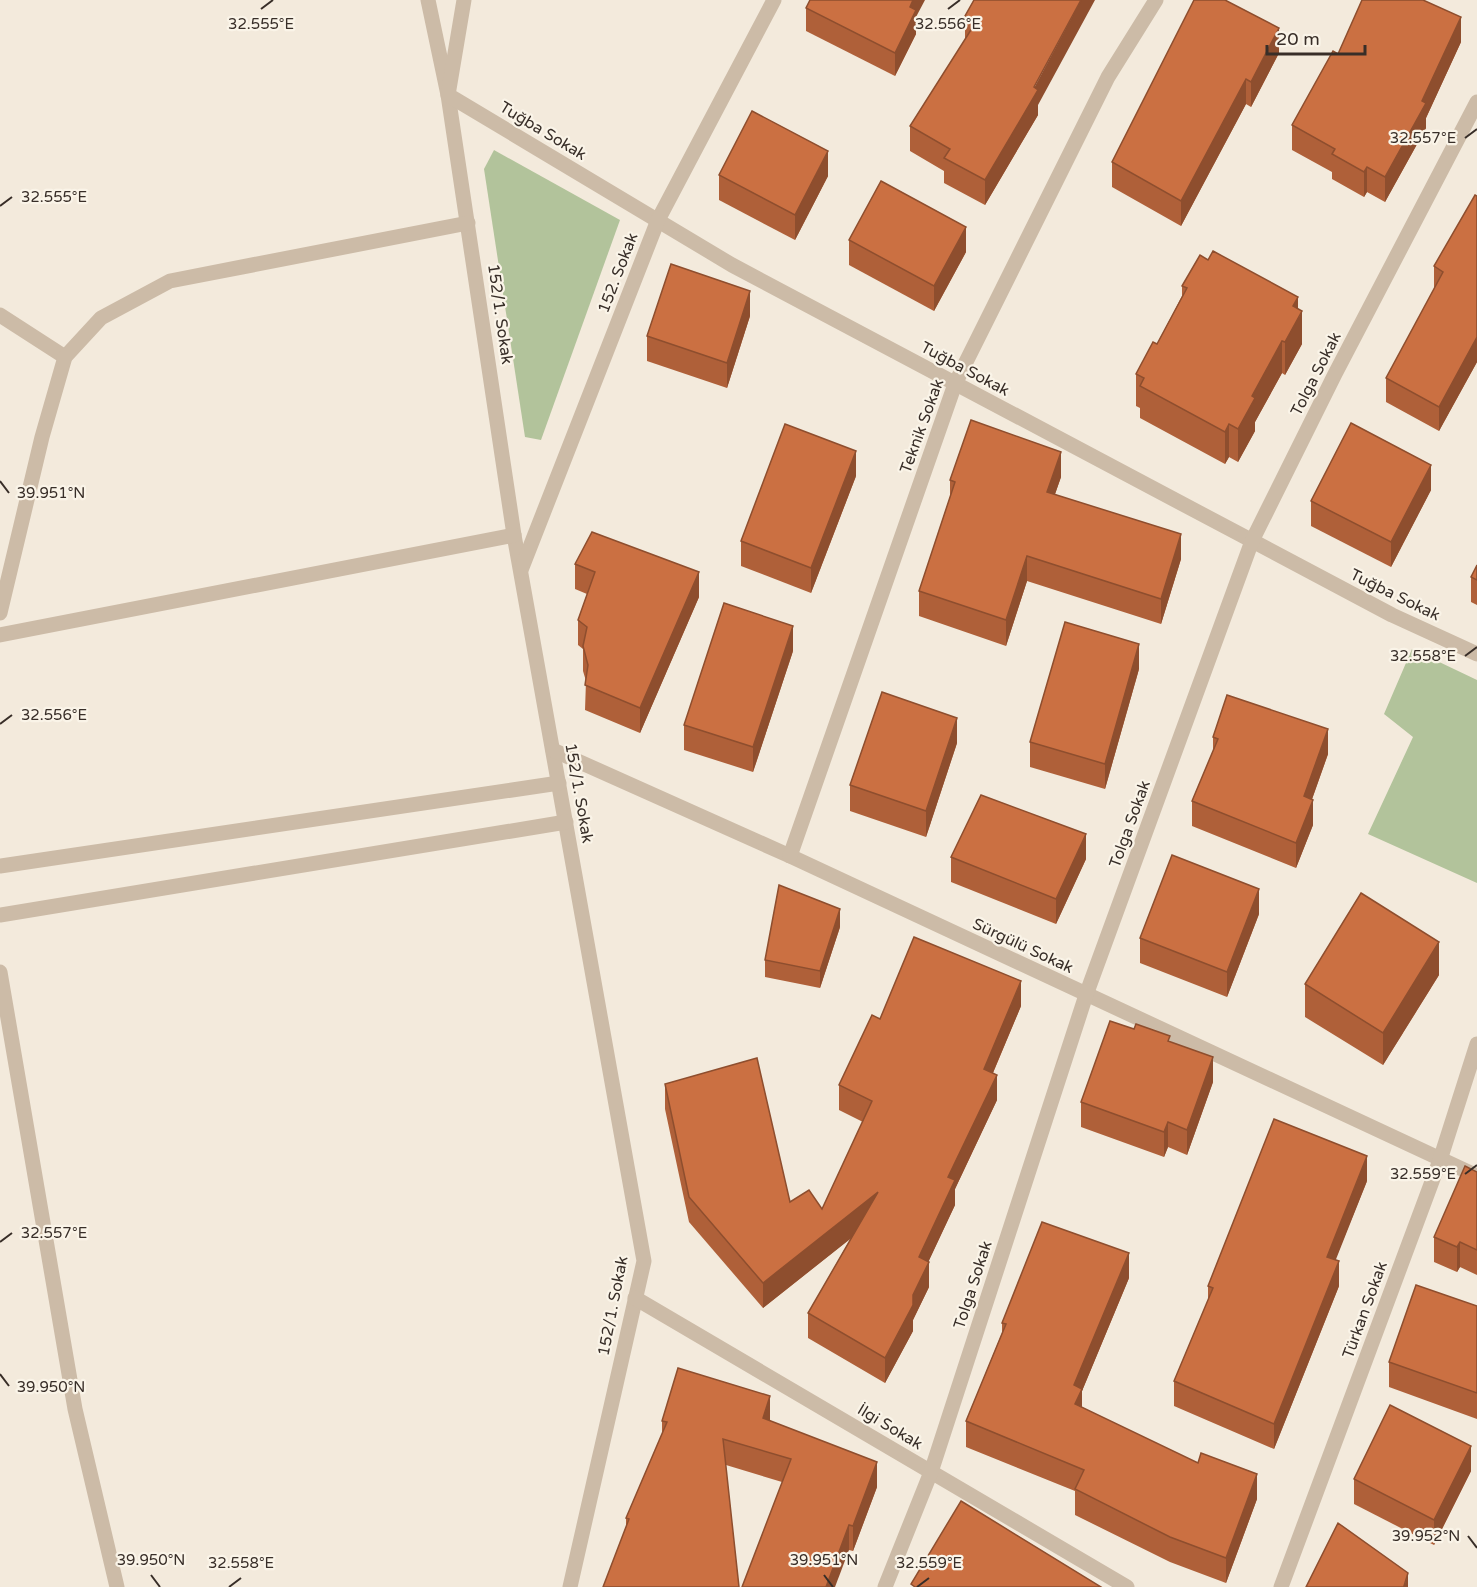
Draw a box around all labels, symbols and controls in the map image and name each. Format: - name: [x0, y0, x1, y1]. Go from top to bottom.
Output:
- text: 32.555°E: [228, 15, 294, 33]
- text: 32.556°E: [915, 15, 981, 33]
- scale bar: [1267, 18, 1364, 56]
- text: 20 m: [1276, 28, 1320, 50]
- street label: Tuğba Sokak: [496, 97, 590, 165]
- text: 32.557°E: [1390, 129, 1456, 147]
- text: 32.555°E: [21, 188, 87, 206]
- street label: 152. Sokak: [594, 230, 643, 316]
- street label: 152/1. Sokak: [483, 262, 517, 366]
- street label: Tolga Sokak: [1286, 328, 1346, 419]
- street label: Tuğba Sokak: [917, 337, 1013, 401]
- street label: Teknik Sokak: [896, 376, 948, 476]
- text: 39.951°N: [17, 484, 85, 502]
- street label: Tuğba Sokak: [1347, 565, 1444, 626]
- text: 32.558°E: [1390, 647, 1456, 665]
- text: 32.556°E: [21, 706, 87, 724]
- street label: 152/1. Sokak: [560, 741, 598, 845]
- street label: Tolga Sokak: [1105, 777, 1155, 870]
- street label: Sürgülü Sokak: [969, 914, 1077, 978]
- text: 32.559°E: [1390, 1165, 1456, 1183]
- text: 32.557°E: [21, 1224, 87, 1242]
- street label: Tolga Sokak: [949, 1238, 997, 1332]
- street label: 152/1. Sokak: [594, 1254, 633, 1358]
- street label: Türkan Sokak: [1338, 1258, 1392, 1361]
- text: 39.950°N: [17, 1378, 85, 1396]
- street label: İlgi Sokak: [854, 1400, 926, 1454]
- text: 39.952°N: [1392, 1527, 1460, 1545]
- text: 39.950°N: [117, 1551, 185, 1569]
- text: 39.951°N: [790, 1551, 858, 1569]
- text: 32.558°E: [208, 1554, 274, 1572]
- text: 32.559°E: [896, 1554, 962, 1572]

